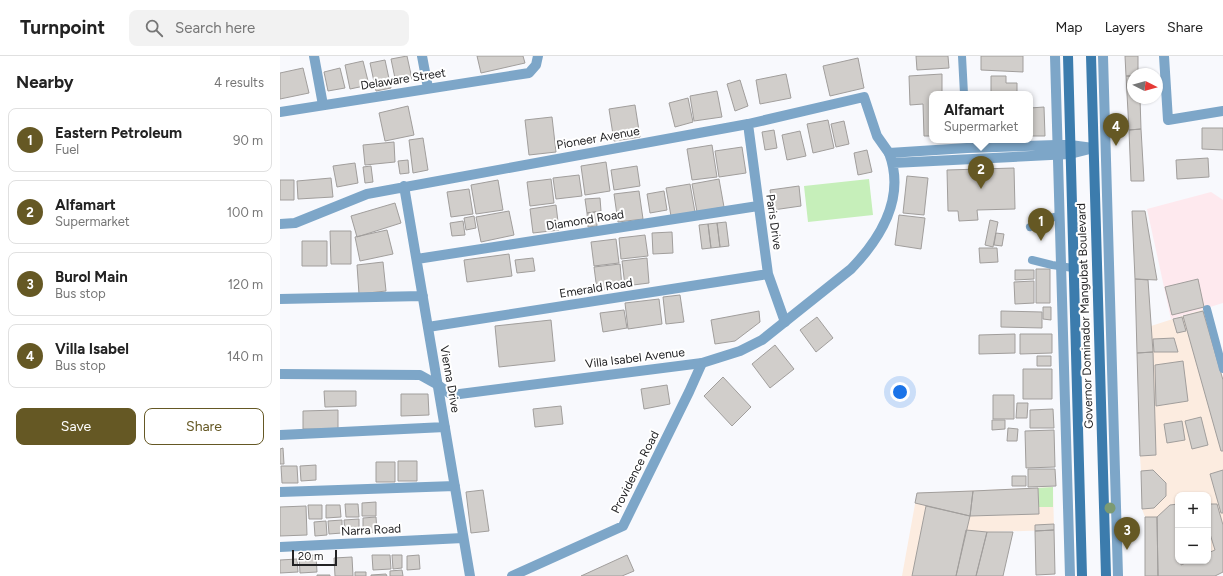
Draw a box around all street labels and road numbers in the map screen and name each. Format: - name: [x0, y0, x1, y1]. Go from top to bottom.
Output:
- street label: Delaware Street: [359, 65, 447, 93]
- street label: Pioneer Avenue: [555, 124, 641, 152]
- street label: Paris Drive: [763, 193, 785, 251]
- street label: Governor Dominador Mangubat Boulevard: [1074, 203, 1096, 429]
- street label: Diamond Road: [545, 207, 625, 233]
- street label: Emerald Road: [558, 275, 634, 301]
- street label: Vienna Drive: [437, 344, 463, 414]
- street label: Villa Isabel Avenue: [584, 345, 686, 371]
- street label: Providence Road: [608, 428, 662, 516]
- street label: Narra Road: [341, 521, 401, 539]

